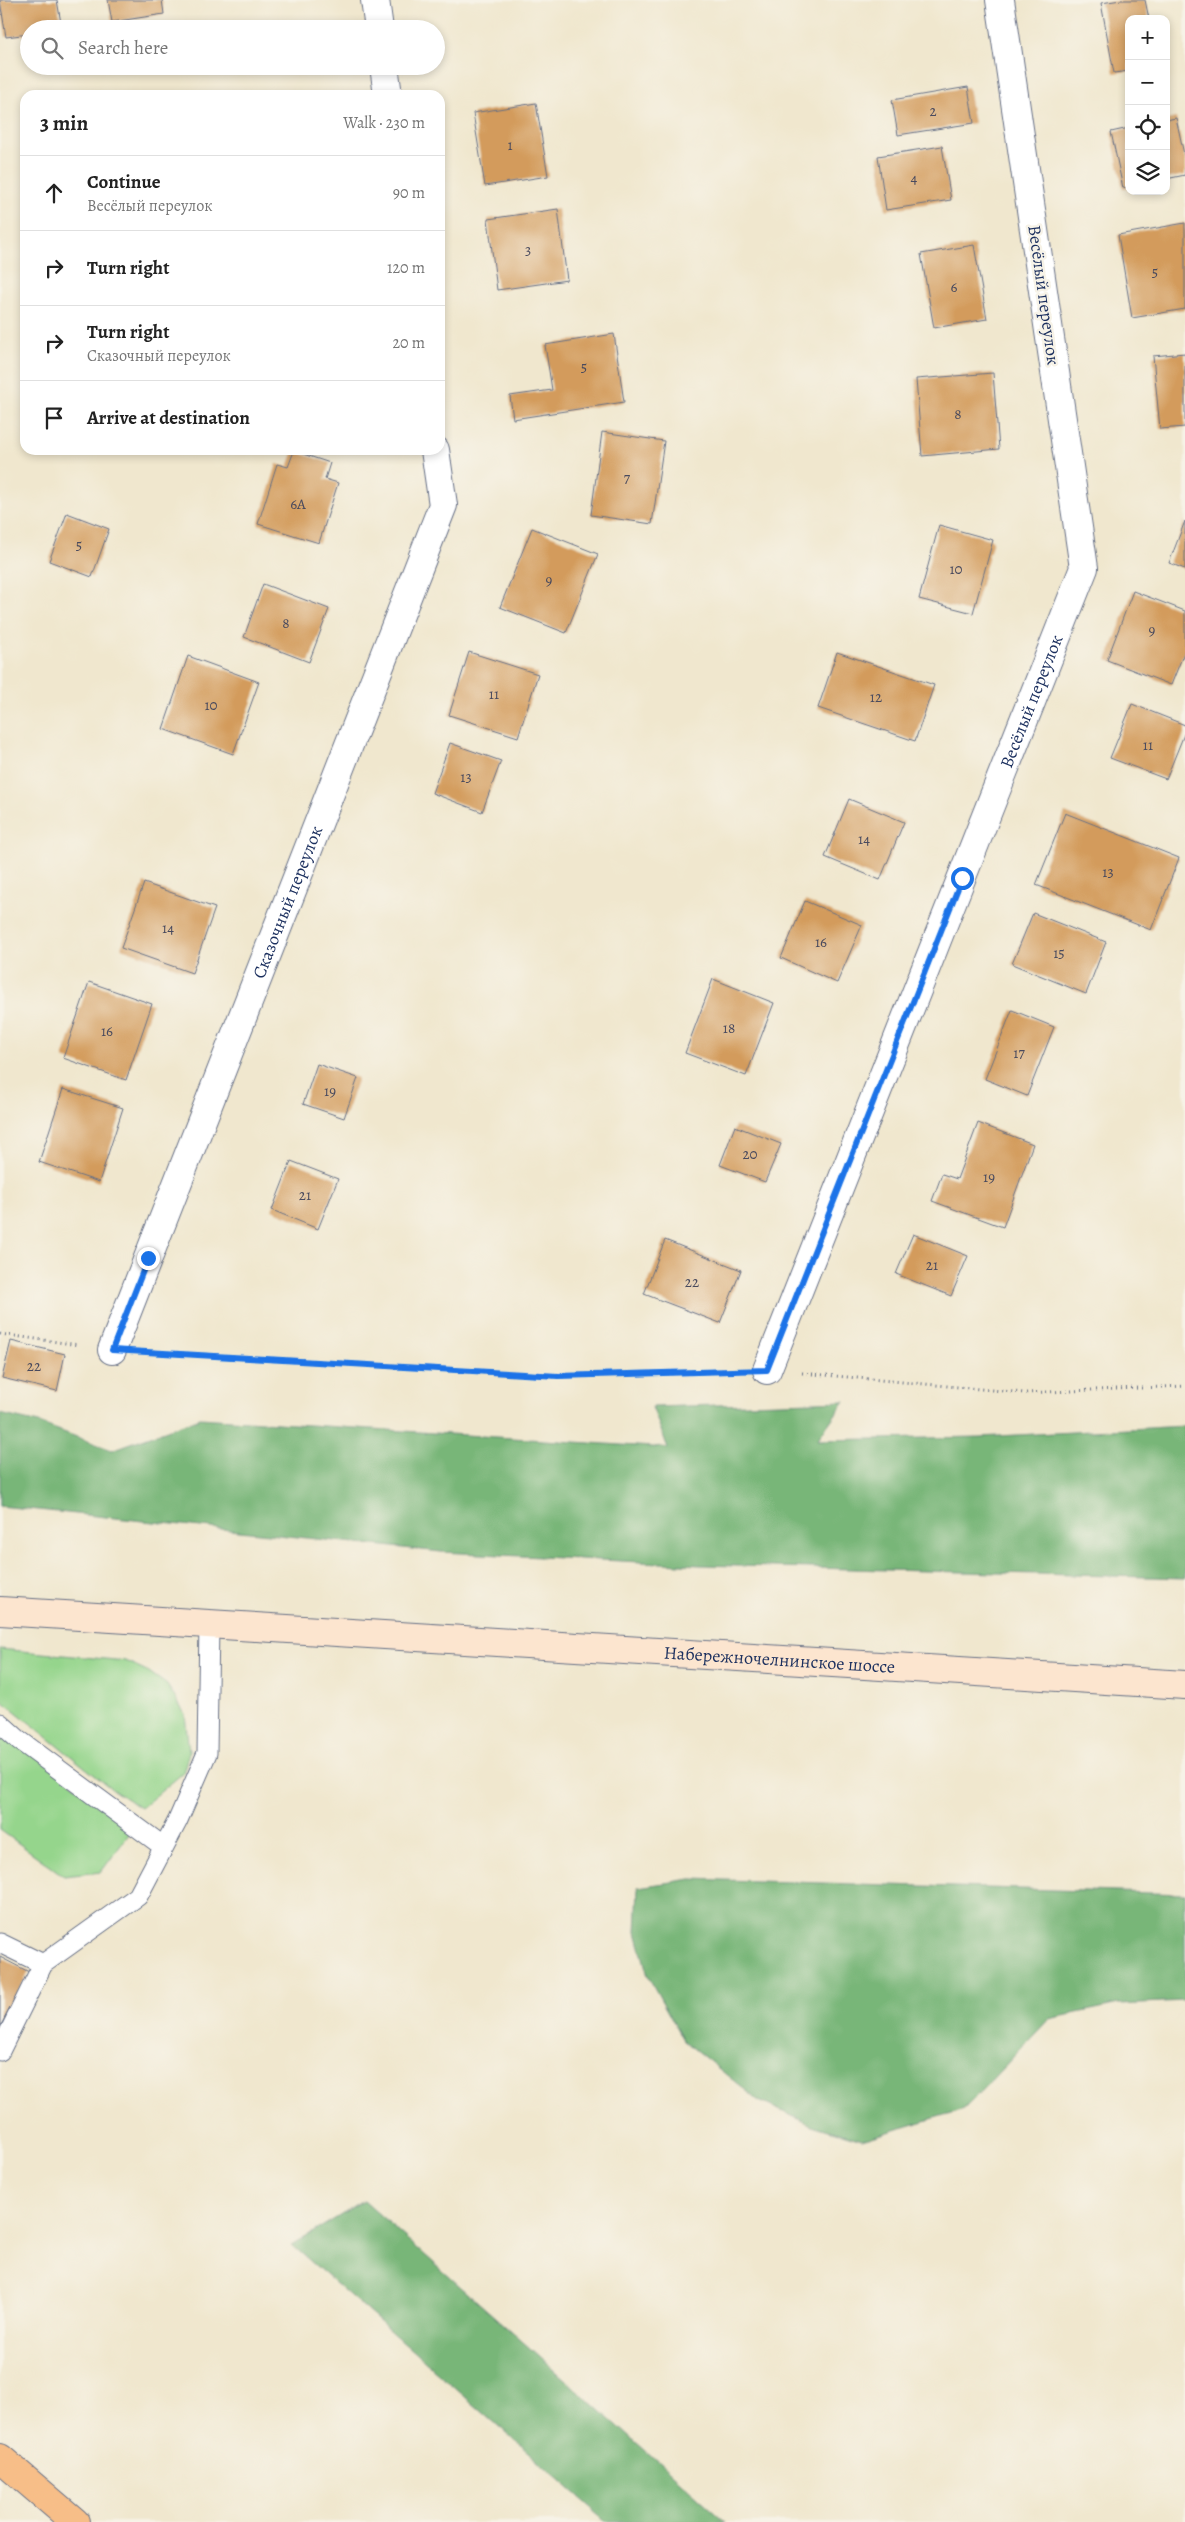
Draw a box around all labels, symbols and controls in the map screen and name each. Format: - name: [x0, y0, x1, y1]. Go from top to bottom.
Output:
- map controls: [1125, 15, 1170, 195]
- button: +: [1125, 15, 1170, 60]
- search box: [20, 20, 445, 75]
- icon: search: [38, 34, 66, 62]
- text: Search here: [78, 35, 168, 61]
- button: −: [1125, 60, 1170, 105]
- house number: 2: [929, 101, 937, 121]
- button: locate: [1125, 105, 1170, 150]
- text: 3 min: [40, 109, 88, 137]
- text: Walk · 230 m: [343, 112, 425, 134]
- house number: 1: [507, 135, 513, 155]
- button: layers: [1125, 150, 1170, 195]
- house number: 4: [911, 168, 918, 188]
- text: Continue: [87, 169, 161, 195]
- icon: ahead: [40, 179, 68, 207]
- text: 90 m: [393, 182, 425, 204]
- text: Весёлый переулок: [87, 195, 213, 217]
- street label: Весёлый переулок: [1022, 223, 1066, 367]
- house number: 3: [525, 240, 531, 260]
- icon: right: [40, 254, 68, 282]
- text: Turn right: [87, 255, 169, 281]
- text: 120 m: [387, 257, 425, 279]
- house number: 5: [1152, 262, 1158, 282]
- house number: 6: [951, 277, 958, 297]
- text: Turn right: [87, 319, 169, 345]
- icon: right: [40, 329, 68, 357]
- text: 20 m: [392, 332, 425, 354]
- text: Сказочный переулок: [87, 345, 231, 367]
- house number: 5: [581, 357, 587, 377]
- icon: arrive: [40, 404, 68, 432]
- house number: 8: [954, 404, 962, 424]
- text: Arrive at destination: [87, 405, 250, 431]
- house number: 7: [624, 468, 631, 488]
- house number: 6А: [290, 494, 306, 514]
- house number: 5: [76, 535, 82, 555]
- house number: 10: [949, 559, 963, 579]
- house number: 9: [546, 570, 553, 590]
- house number: 8: [282, 613, 290, 633]
- house number: 9: [1149, 620, 1156, 640]
- street label: Весёлый переулок: [994, 631, 1068, 771]
- house number: 11: [489, 684, 499, 704]
- house number: 12: [870, 687, 882, 707]
- house number: 10: [204, 695, 218, 715]
- house number: 11: [1143, 735, 1153, 755]
- house number: 13: [460, 767, 472, 787]
- street label: Сказочный переулок: [247, 822, 328, 982]
- house number: 14: [858, 829, 870, 849]
- house number: 13: [1102, 862, 1114, 882]
- route start: [951, 867, 974, 890]
- house number: 14: [162, 918, 174, 938]
- house number: 16: [815, 932, 827, 952]
- house number: 15: [1053, 943, 1065, 963]
- house number: 18: [723, 1018, 735, 1038]
- house number: 16: [101, 1021, 113, 1041]
- house number: 17: [1013, 1043, 1025, 1063]
- house number: 19: [324, 1081, 336, 1101]
- house number: 20: [742, 1144, 758, 1164]
- house number: 19: [983, 1167, 995, 1187]
- house number: 21: [299, 1185, 311, 1205]
- route end: [137, 1247, 160, 1270]
- house number: 21: [926, 1255, 938, 1275]
- house number: 22: [685, 1272, 699, 1292]
- house number: 22: [27, 1356, 41, 1376]
- street label: Набережночелнинское шоссе: [663, 1640, 896, 1679]

